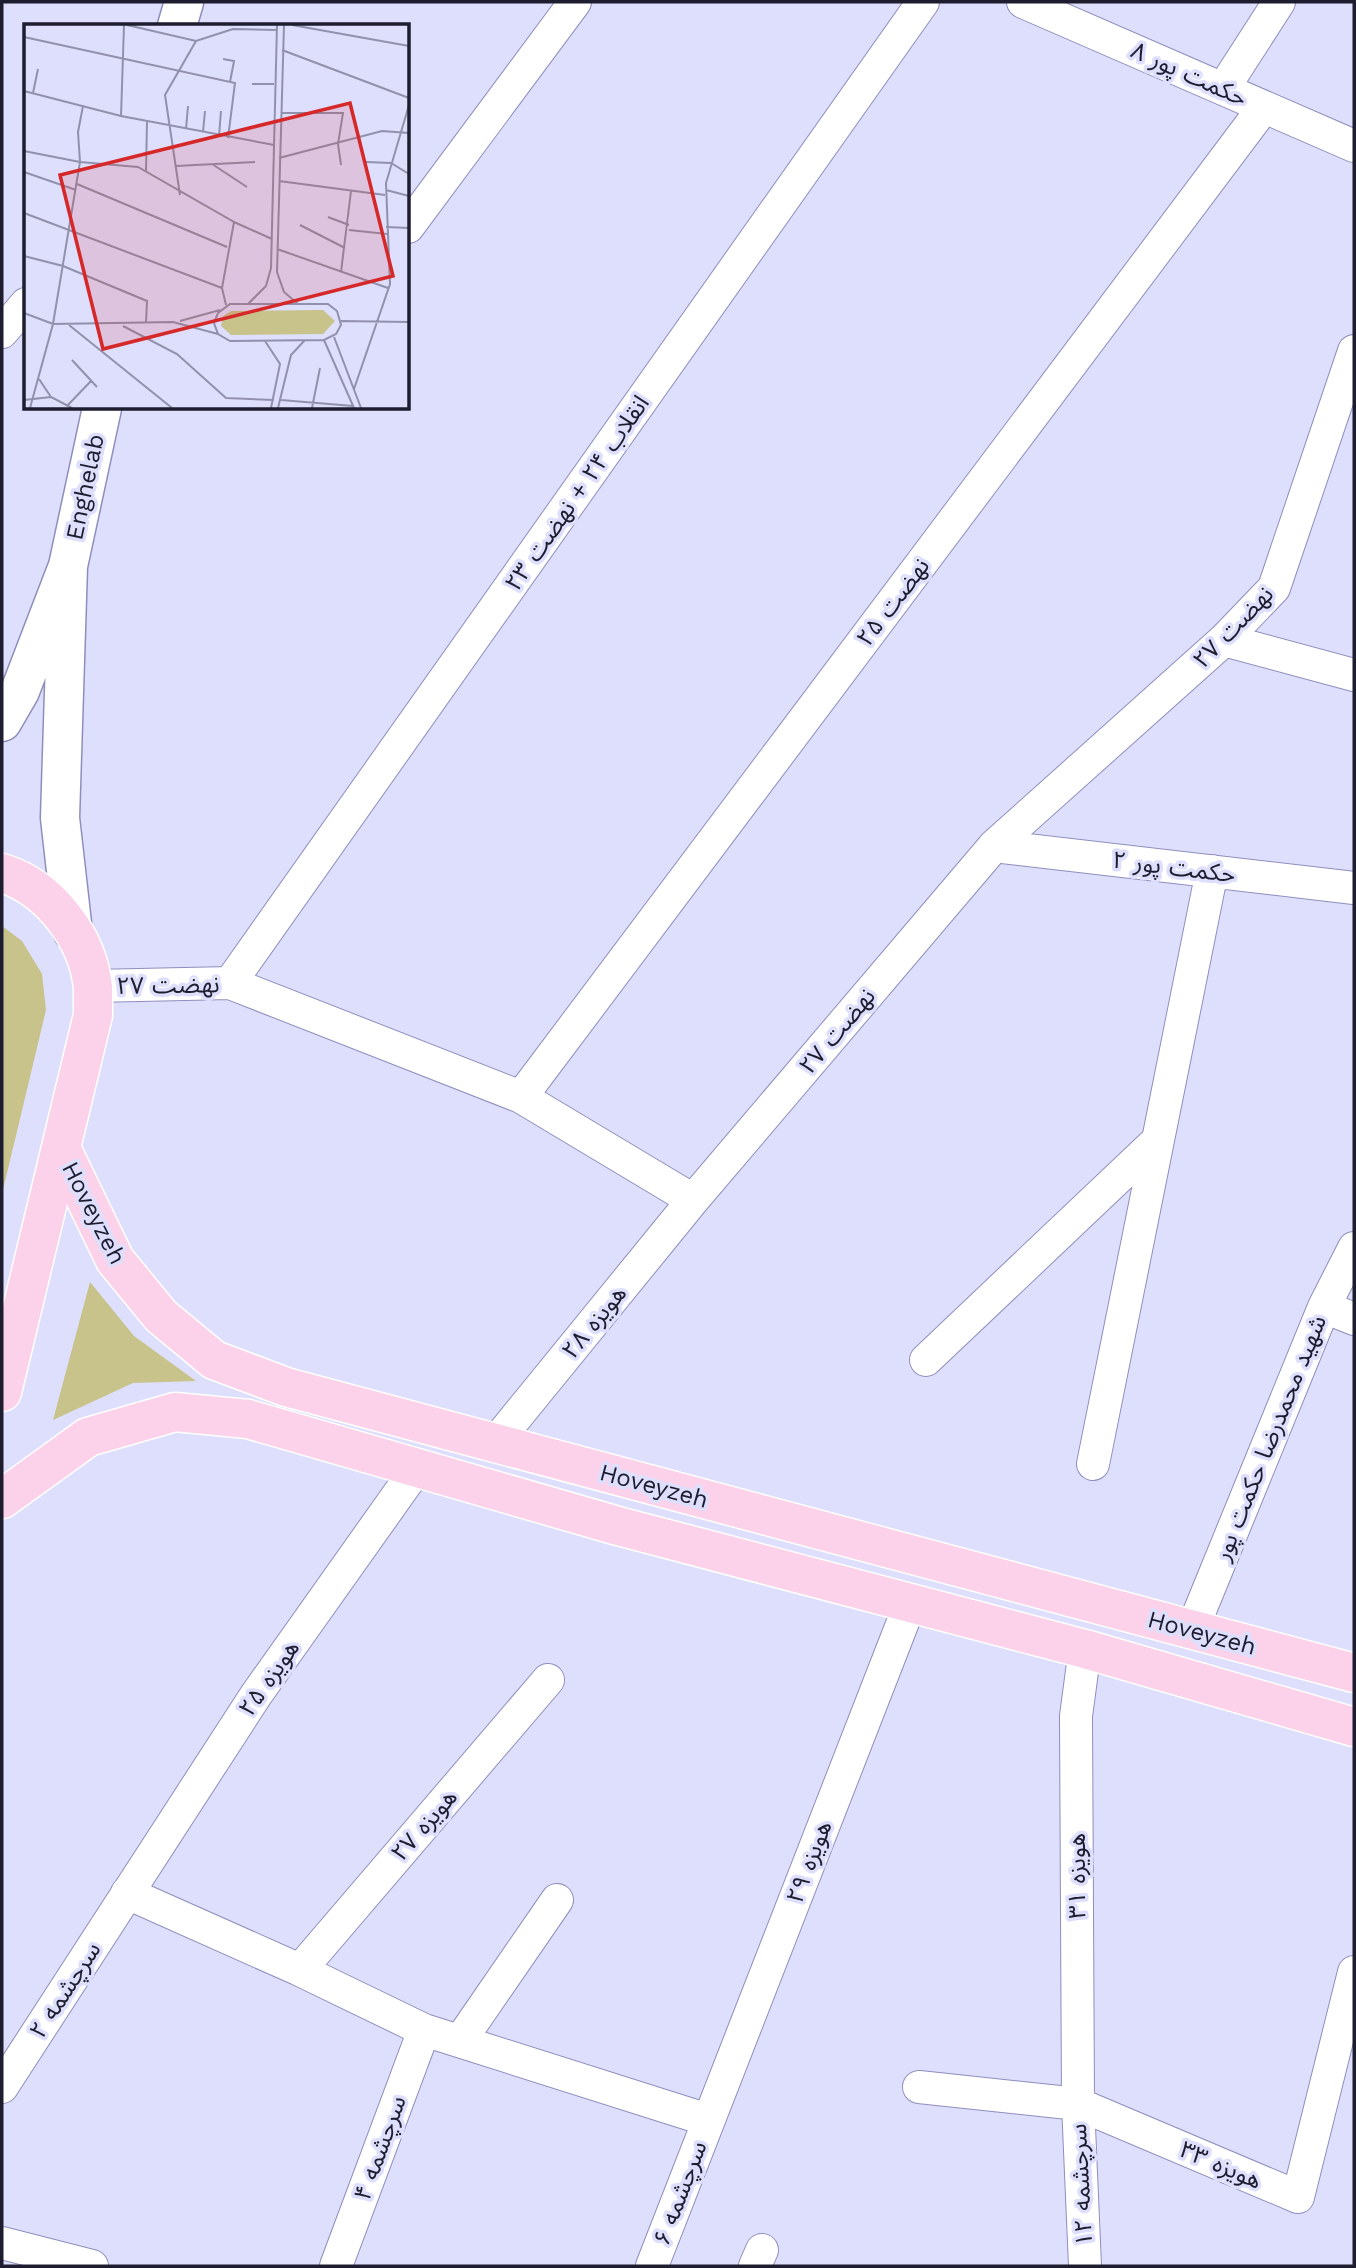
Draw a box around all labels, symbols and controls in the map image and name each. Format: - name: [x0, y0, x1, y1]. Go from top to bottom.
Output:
- inset map: [24, 24, 410, 410]
- street label: حکمت پور ۸: [1126, 36, 1251, 113]
- street label: انقلاب ۲۴ + نهضت ۲۳: [499, 390, 655, 596]
- street label: Enghelab: [60, 431, 110, 543]
- street label: نهضت ۲۵: [851, 552, 935, 652]
- street label: نهضت ۲۷: [1187, 580, 1279, 674]
- street label: حکمت پور ۲: [1111, 846, 1237, 890]
- street label: نهضت ۲۷: [116, 970, 220, 1000]
- street label: نهضت ۲۷: [793, 982, 881, 1080]
- street label: Hoveyzeh: [56, 1157, 132, 1269]
- street label: هویزه ۲۸: [556, 1280, 632, 1364]
- street label: شهید محمدرضا حکمت پور: [1208, 1311, 1333, 1566]
- street label: Hoveyzeh: [597, 1458, 711, 1514]
- street label: Hoveyzeh: [1145, 1605, 1259, 1661]
- street label: هویزه ۲۵: [233, 1635, 305, 1721]
- street label: هویزه ۲۷: [385, 1783, 463, 1867]
- street label: هویزه ۲۹: [780, 1817, 838, 1907]
- street label: هویزه ۳۱: [1063, 1833, 1091, 1919]
- street label: سرچشمه ۲: [23, 1937, 107, 2044]
- street label: سرچشمه ۴: [348, 2092, 413, 2205]
- street label: سرچشمه ۱۲: [1064, 2123, 1099, 2247]
- street label: هویزه ۳۳: [1176, 2135, 1266, 2195]
- street label: سرچشمه ۶: [647, 2137, 714, 2249]

